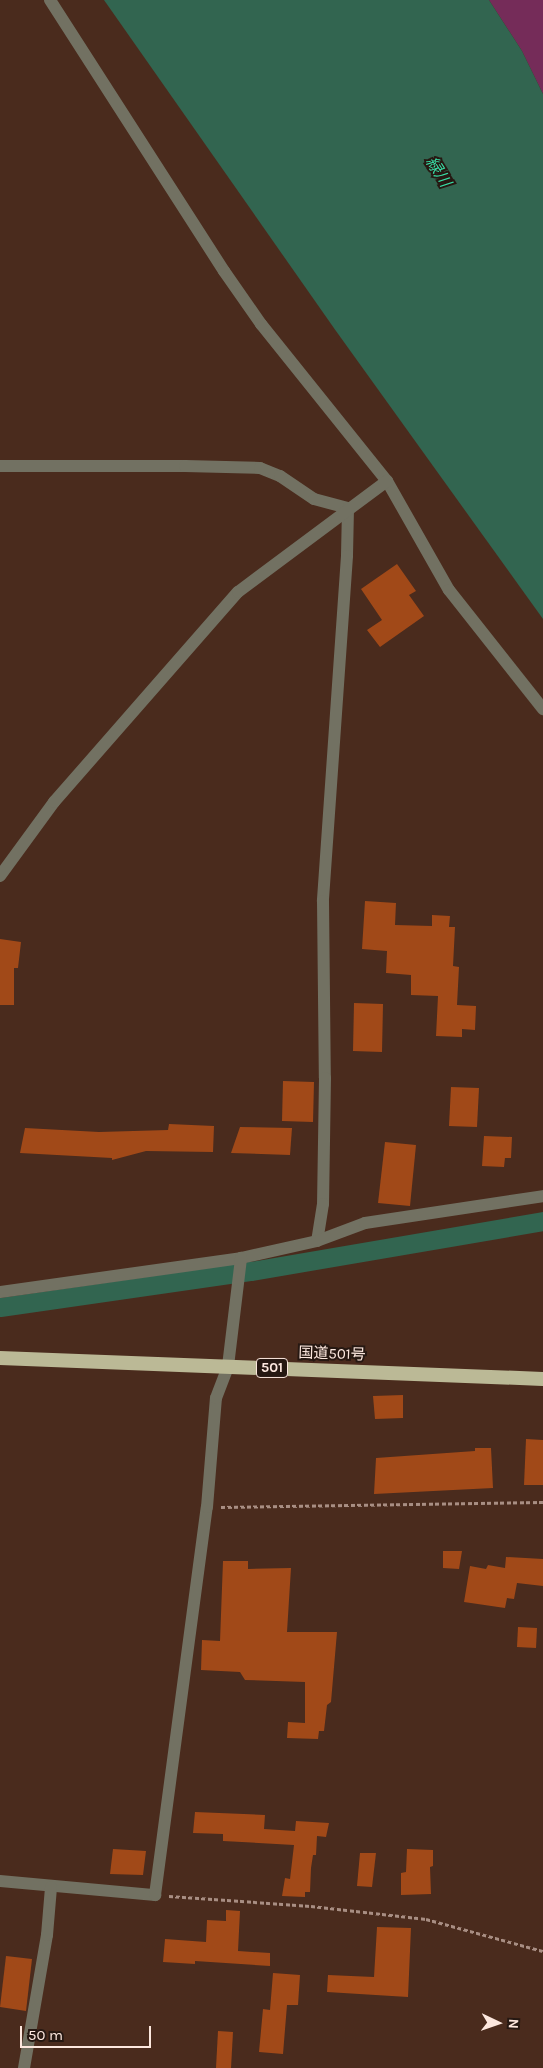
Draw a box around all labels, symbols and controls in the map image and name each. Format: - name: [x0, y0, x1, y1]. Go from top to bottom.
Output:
- water label: 緑川: [421, 153, 455, 191]
- street label: 国道501号: [298, 1344, 366, 1364]
- road number: 501: [256, 1356, 288, 1380]
- north arrow: [473, 1998, 523, 2048]
- scale bar: [22, 2016, 154, 2048]
- text: N: [505, 2018, 522, 2029]
- text: 50 m: [28, 2026, 63, 2044]

